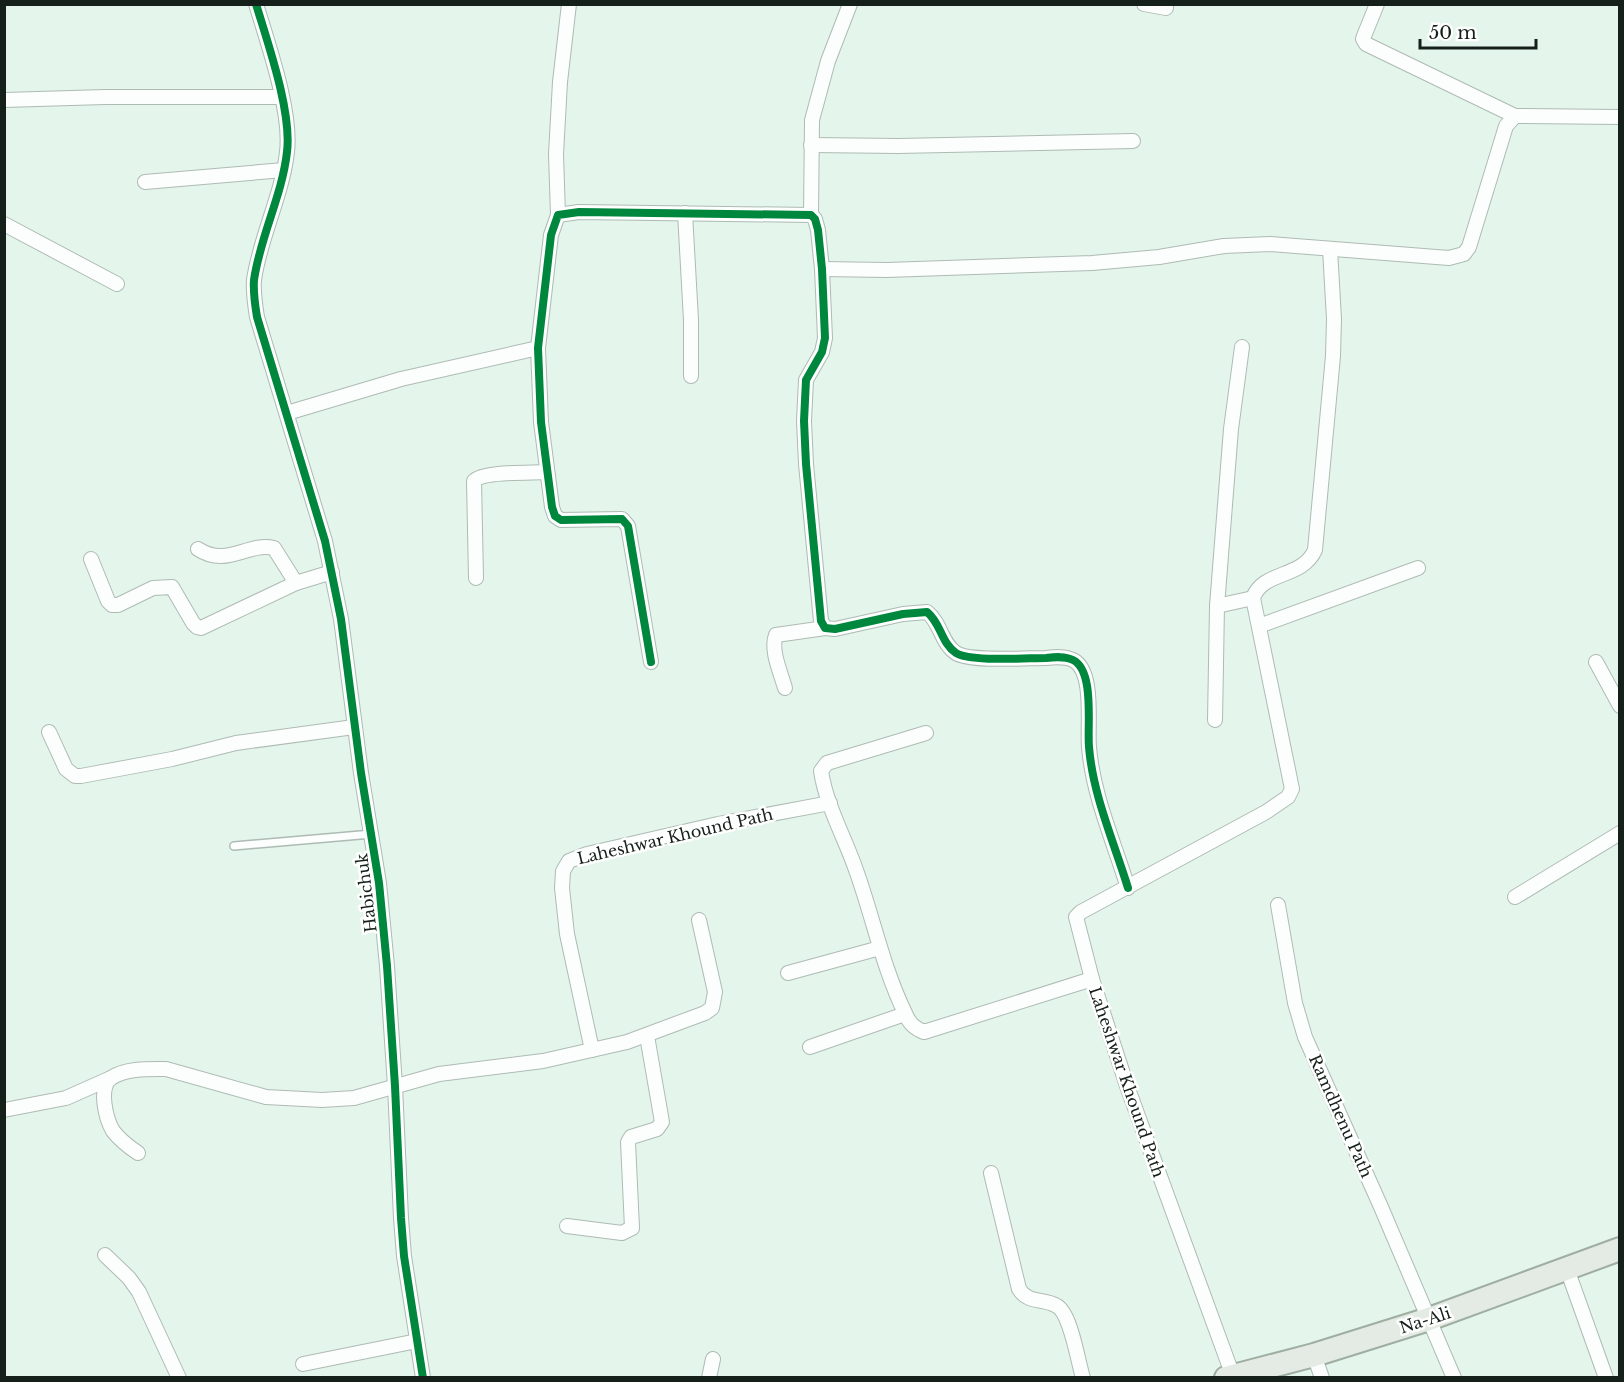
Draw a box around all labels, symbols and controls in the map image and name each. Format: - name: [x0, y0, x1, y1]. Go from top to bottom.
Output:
- scale bar: [1420, 12, 1536, 50]
- text: 50 m: [1429, 22, 1477, 44]
- street label: Laheshwar Khound Path: [575, 804, 775, 868]
- street label: Habichuk: [351, 852, 381, 934]
- street label: Laheshwar Khound Path: [1085, 984, 1169, 1180]
- street label: Ramdhenu Path: [1305, 1051, 1377, 1181]
- street label: Na-Ali: [1397, 1302, 1454, 1338]

